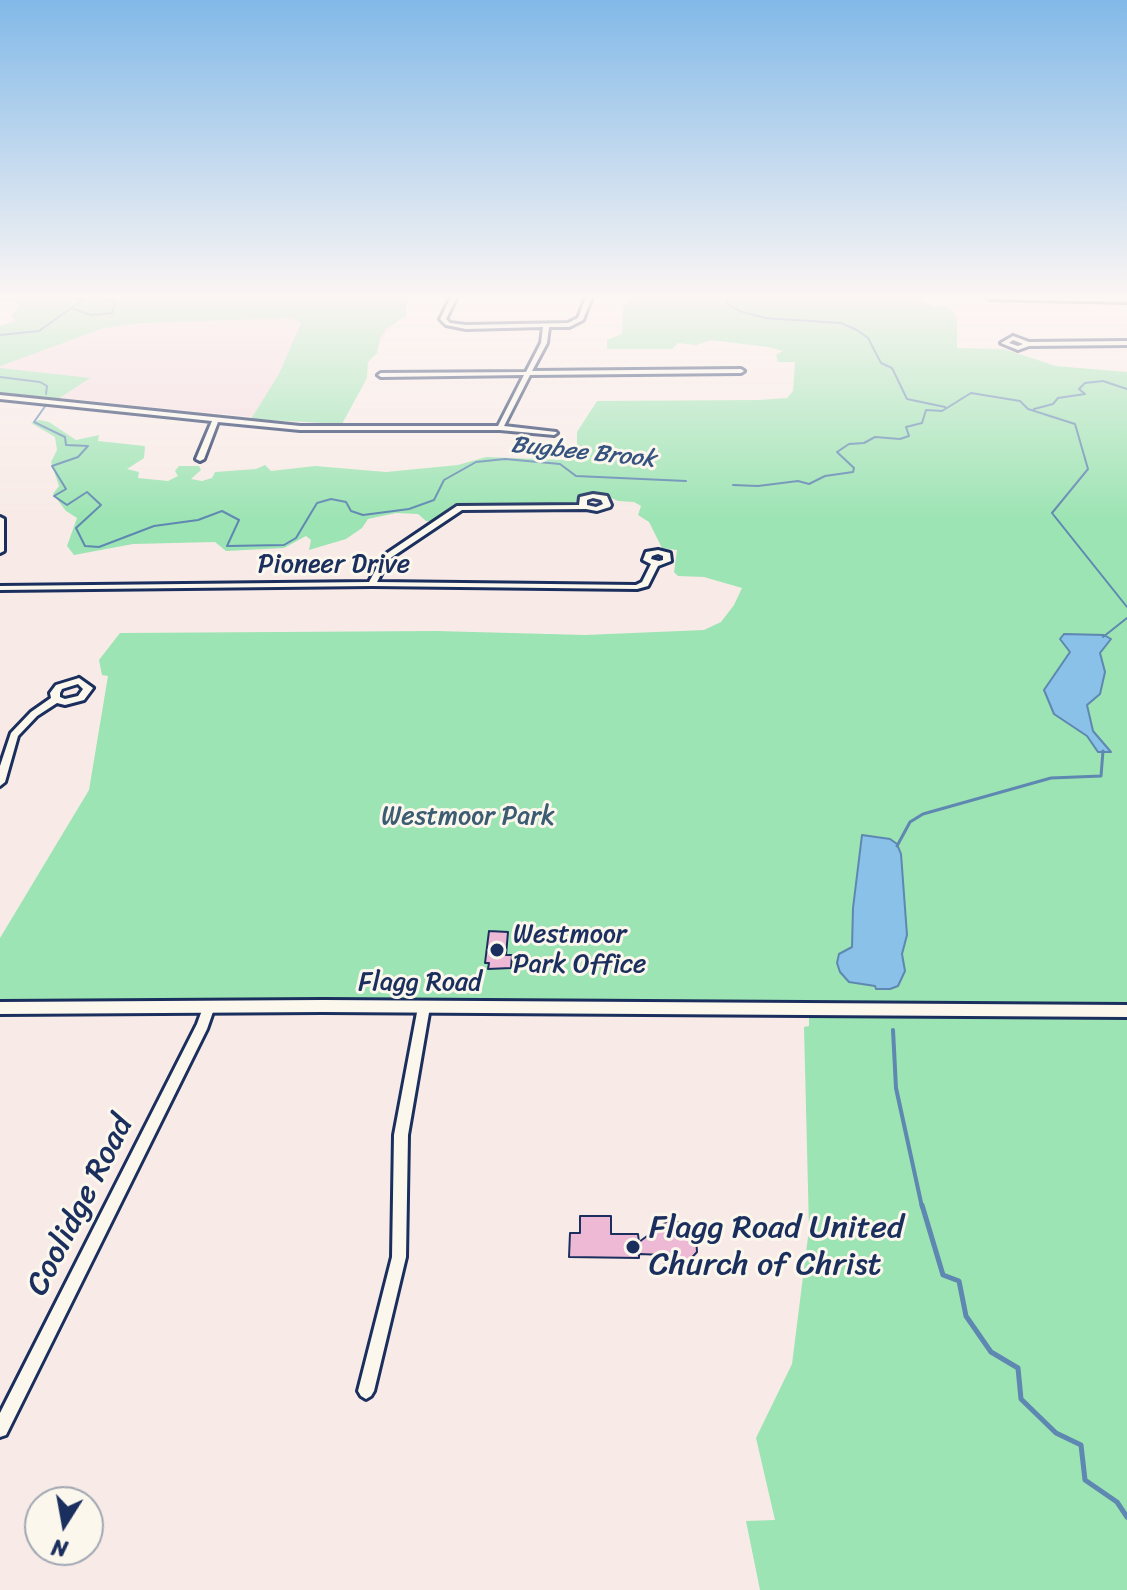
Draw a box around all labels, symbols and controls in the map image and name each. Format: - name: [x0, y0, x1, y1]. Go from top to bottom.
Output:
- water label: Bugbee Brook: [509, 431, 657, 475]
- street label: Pioneer Drive: [258, 549, 410, 581]
- park label: Westmoor Park: [381, 801, 555, 833]
- place label: Westmoor Park Office: [513, 919, 646, 980]
- marker: Westmoor Park Office: [488, 941, 506, 959]
- street label: Flagg Road: [358, 967, 482, 999]
- street label: Coolidge Road: [19, 1110, 143, 1302]
- place label: Flagg Road United Church of Christ: [649, 1210, 904, 1285]
- marker: Flagg Road United Church of Christ: [624, 1238, 642, 1256]
- north arrow: [24, 1486, 104, 1566]
- text: N: [49, 1527, 71, 1569]

